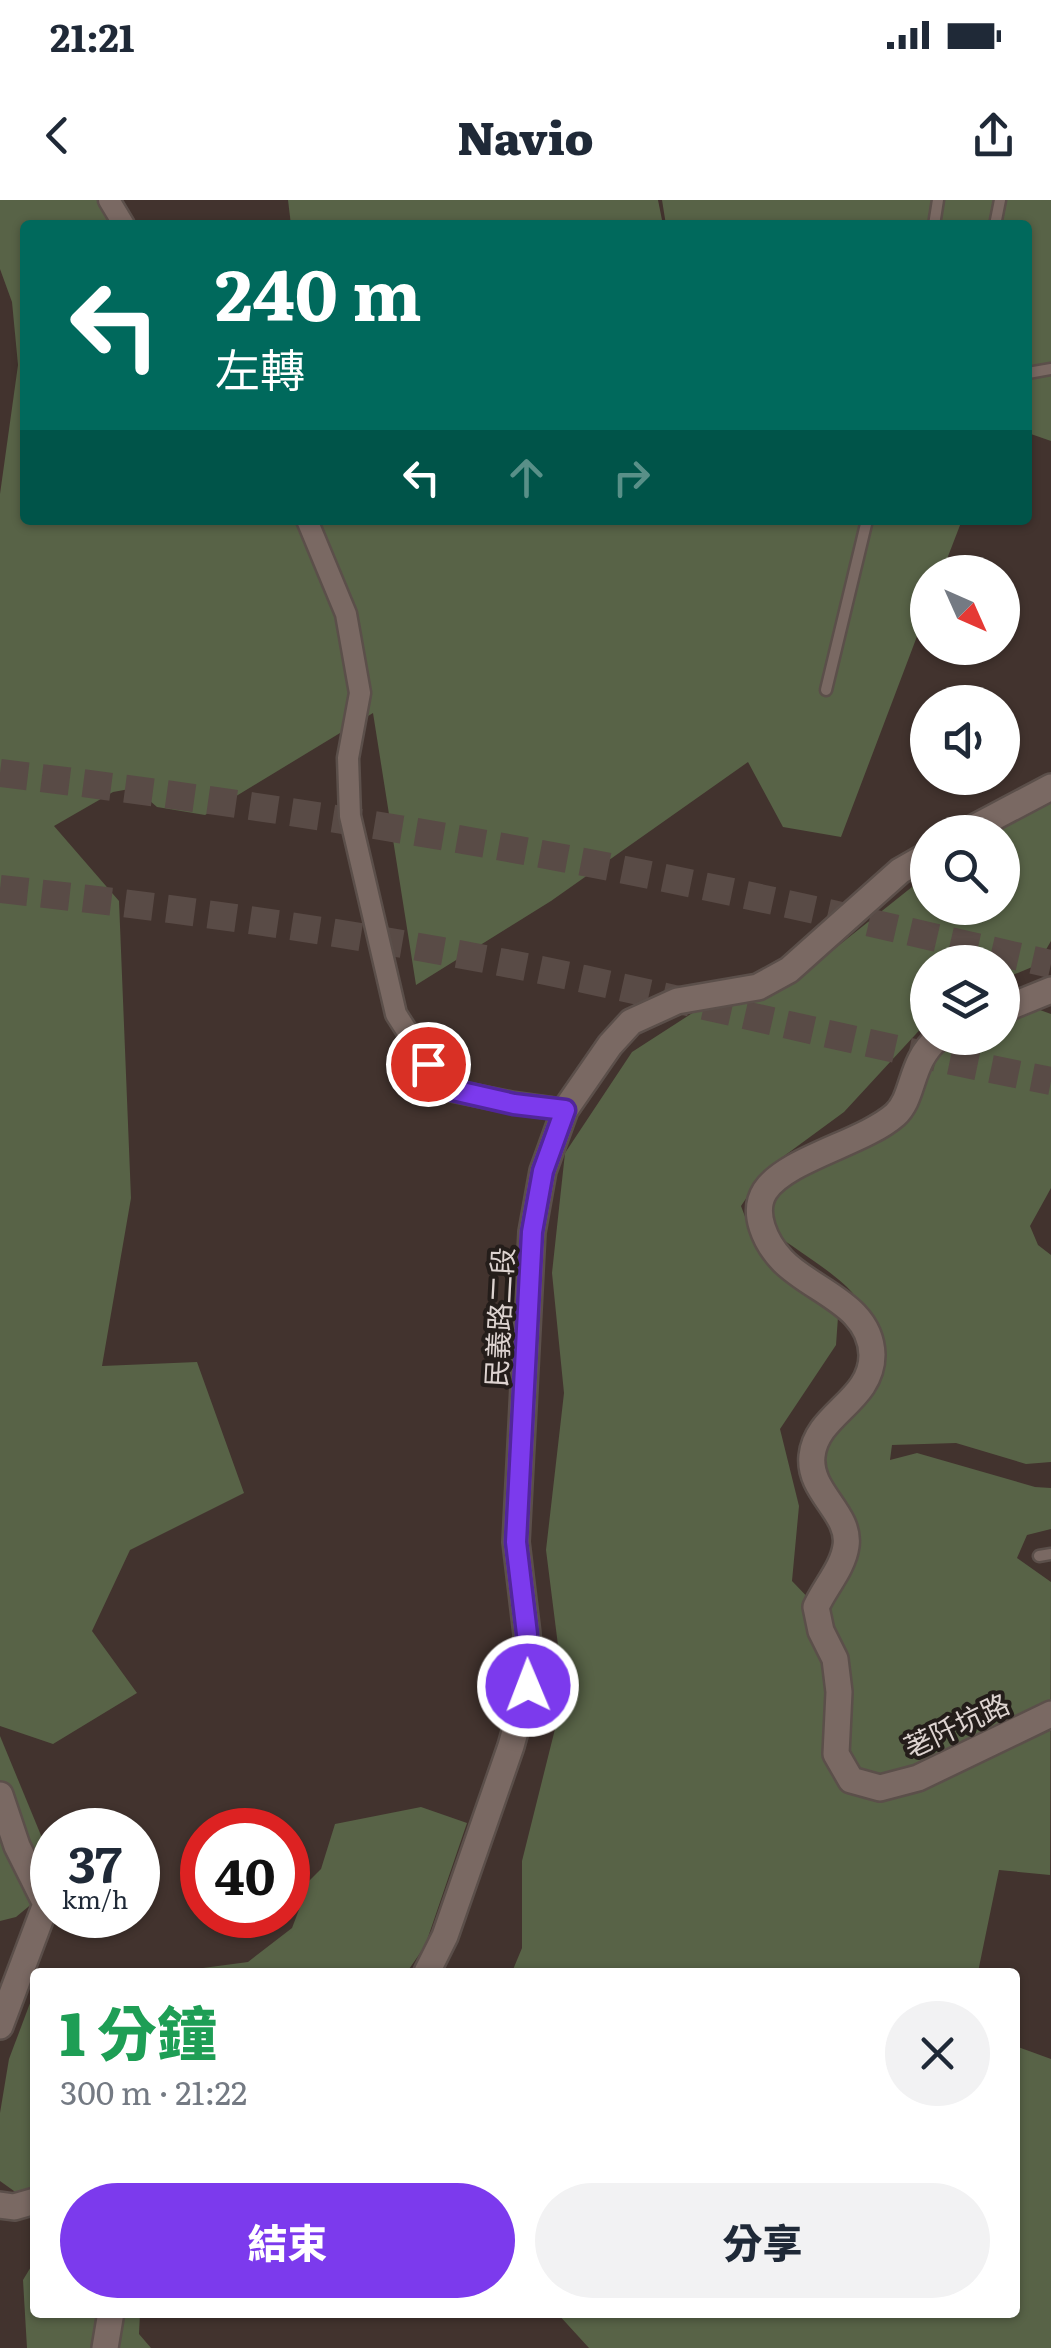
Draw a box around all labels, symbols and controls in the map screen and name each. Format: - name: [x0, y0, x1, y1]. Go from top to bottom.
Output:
- text: 21:21: [50, 7, 135, 64]
- text: Navio: [457, 102, 594, 169]
- icon: back: [30, 108, 85, 163]
- icon: share: [966, 108, 1021, 163]
- text: 240 m: [215, 239, 422, 343]
- icon: left: [50, 260, 180, 390]
- text: 左轉: [215, 334, 305, 401]
- icon: left: [394, 450, 449, 505]
- icon: ahead: [499, 450, 554, 505]
- icon: right: [604, 450, 659, 505]
- north arrow: [910, 555, 1020, 665]
- map controls: [910, 555, 1020, 1055]
- button: sound: [910, 685, 1020, 795]
- button: search: [910, 815, 1020, 925]
- button: layers: [910, 945, 1020, 1055]
- pin: [386, 1022, 471, 1107]
- icon: arrive: [401, 1037, 456, 1092]
- street label: 民義路二段: [473, 1246, 523, 1388]
- position arrow: [476, 1634, 580, 1738]
- street label: 荖阡坑路: [896, 1681, 1016, 1767]
- speed limit sign: 40: [180, 1808, 310, 1938]
- text: 37: [68, 1824, 122, 1898]
- text: km/h: [62, 1880, 128, 1917]
- text: 1 分鐘: [60, 1985, 217, 2074]
- button: close: [885, 2001, 990, 2106]
- text: 300 m · 21:22: [60, 2067, 247, 2115]
- button: 結束: [60, 2183, 515, 2298]
- button: 分享: [535, 2183, 990, 2298]

